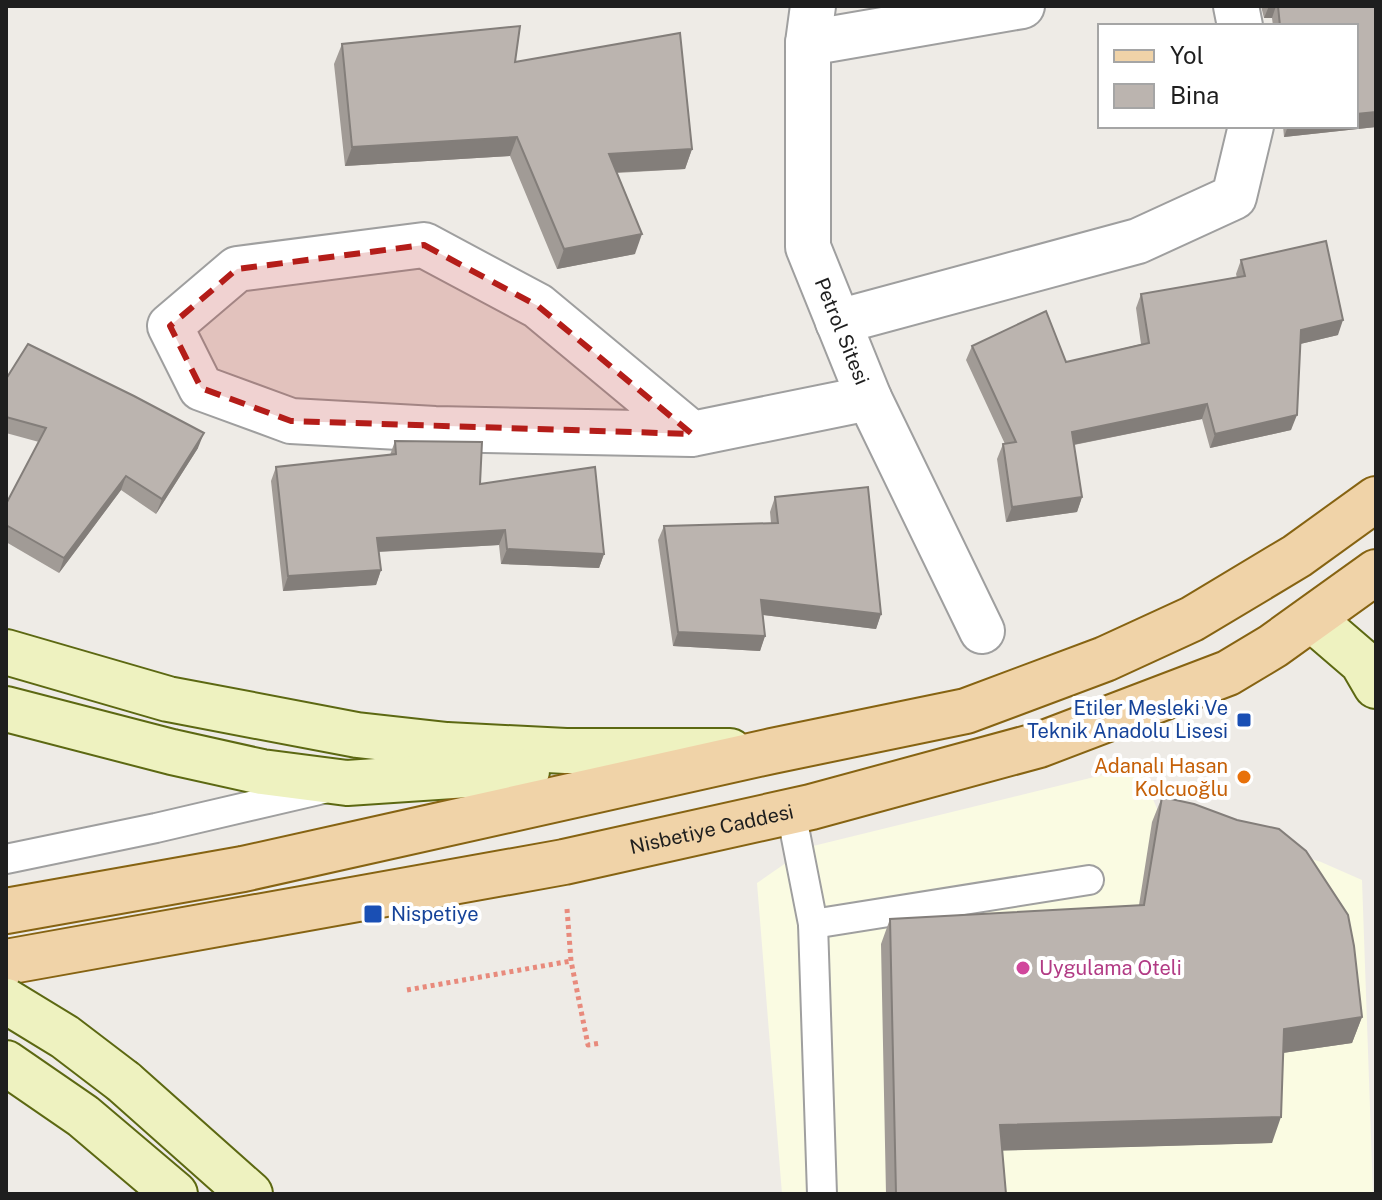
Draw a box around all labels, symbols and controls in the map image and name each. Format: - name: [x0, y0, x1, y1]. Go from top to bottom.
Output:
- legend: [1098, 24, 1358, 128]
- text: Yol: [1170, 41, 1204, 69]
- text: Bina: [1170, 81, 1219, 109]
- street label: Petrol Sitesi: [810, 274, 874, 388]
- place label: Etiler Mesleki Ve Teknik Anadolu Lisesi: [1027, 696, 1228, 743]
- marker: Etiler Mesleki Ve Teknik Anadolu Lisesi: [1235, 711, 1253, 729]
- place label: Adanalı Hasan Kolcuoğlu: [1094, 754, 1228, 801]
- marker: Adanalı Hasan Kolcuoğlu: [1235, 768, 1253, 786]
- street label: Nisbetiye Caddesi: [627, 799, 796, 859]
- place label: Nispetiye: [391, 902, 478, 926]
- marker: Nispetiye: [362, 903, 384, 925]
- place label: Uygulama Oteli: [1039, 956, 1182, 980]
- marker: Uygulama Oteli: [1014, 959, 1032, 977]

